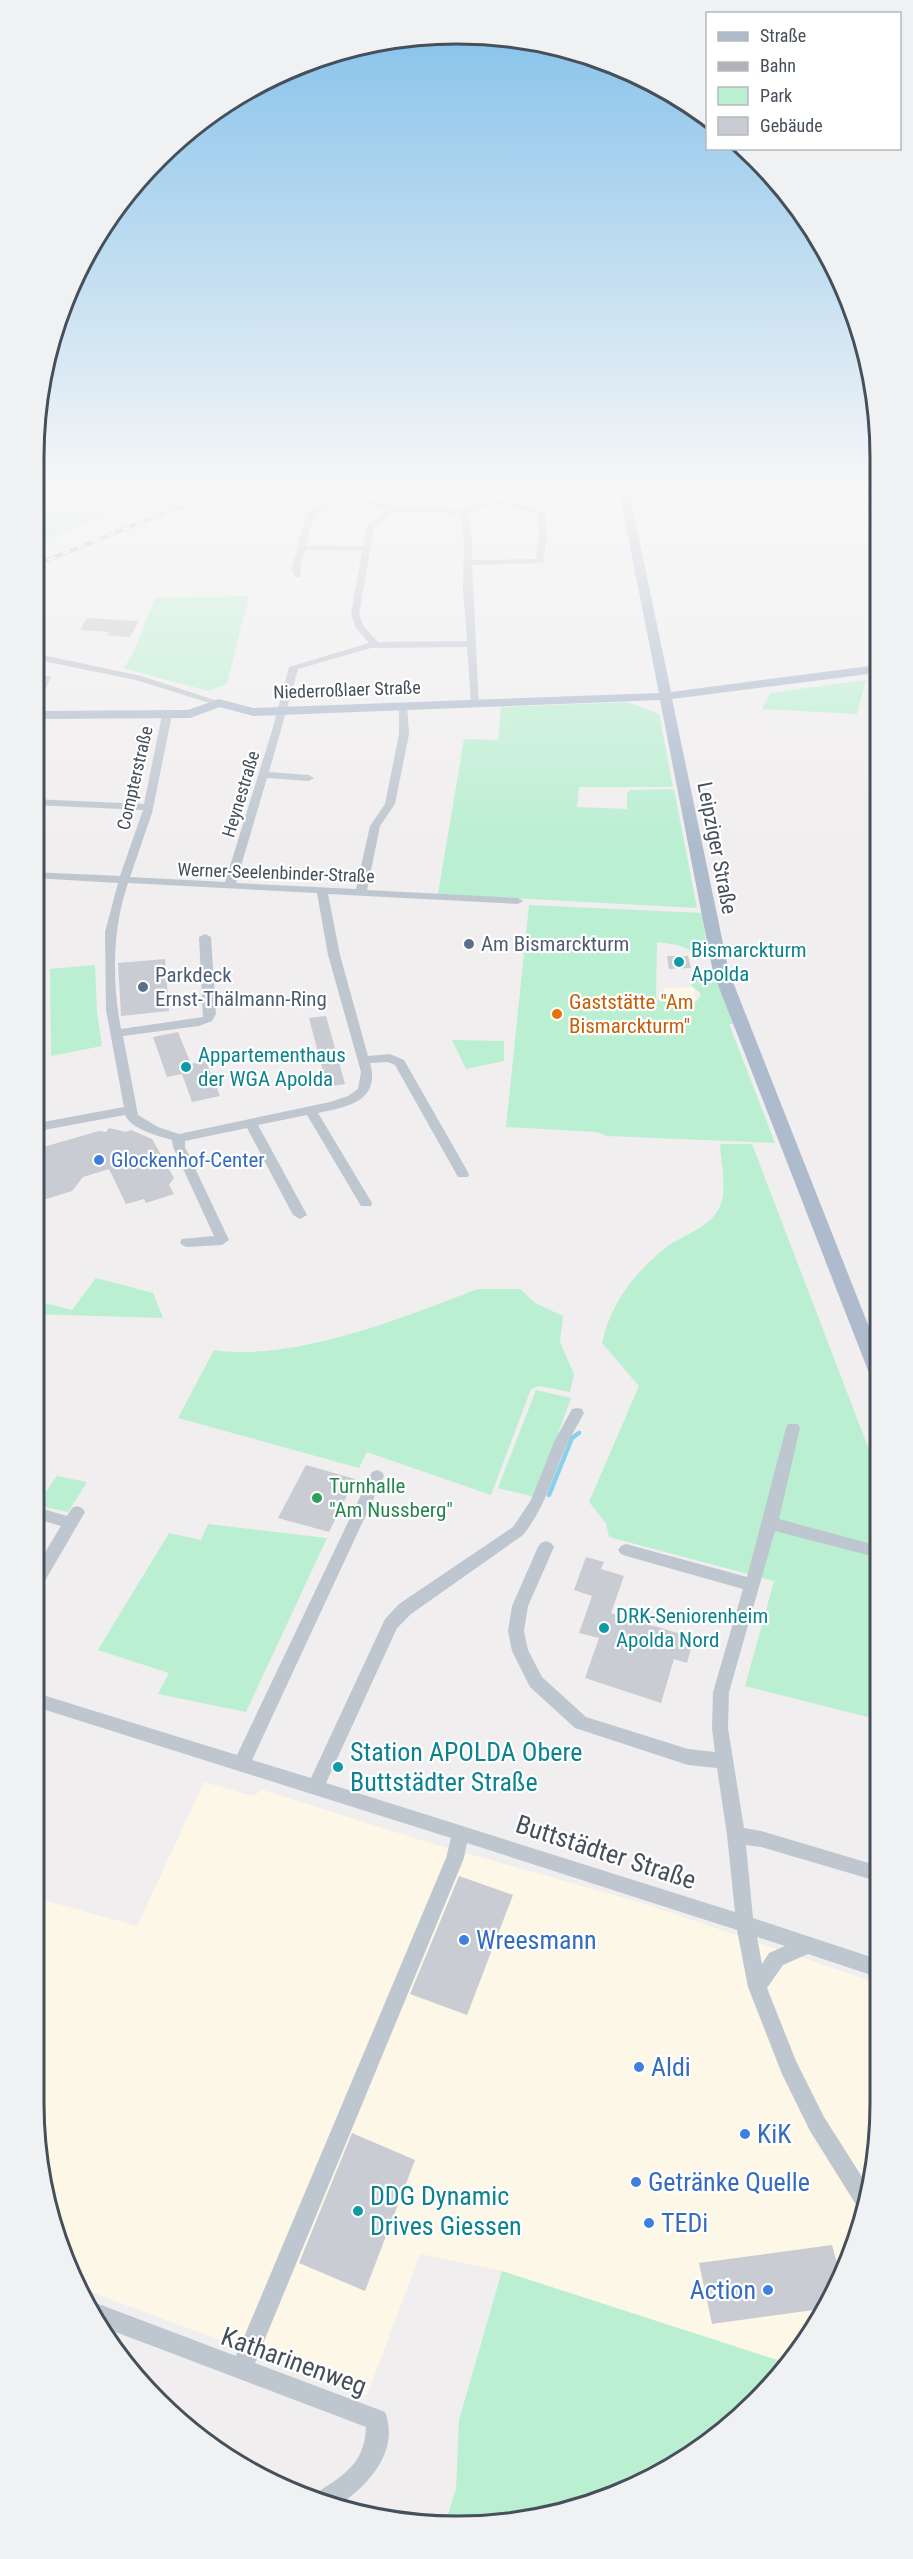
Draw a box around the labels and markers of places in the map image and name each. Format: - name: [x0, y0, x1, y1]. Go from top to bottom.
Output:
- place label: Am Bismarckturm: [481, 932, 629, 956]
- marker: Am Bismarckturm: [462, 937, 476, 951]
- place label: Bismarckturm Apolda: [691, 938, 807, 986]
- marker: Bismarckturm Apolda: [672, 955, 686, 969]
- place label: Parkdeck Ernst-Thälmann-Ring: [155, 963, 327, 1011]
- marker: Parkdeck Ernst-Thälmann-Ring: [136, 980, 150, 994]
- place label: Gaststätte "Am Bismarckturm": [569, 990, 694, 1038]
- marker: Gaststätte "Am Bismarckturm": [550, 1007, 564, 1021]
- place label: Appartementhaus der WGA Apolda: [198, 1043, 346, 1091]
- marker: Appartementhaus der WGA Apolda: [179, 1060, 193, 1074]
- place label: Glockenhof-Center: [111, 1148, 265, 1172]
- marker: Glockenhof-Center: [92, 1153, 106, 1167]
- place label: Turnhalle "Am Nussberg": [329, 1474, 453, 1522]
- marker: Turnhalle "Am Nussberg": [310, 1491, 324, 1505]
- place label: DRK-Seniorenheim Apolda Nord: [616, 1604, 768, 1652]
- marker: DRK-Seniorenheim Apolda Nord: [597, 1621, 611, 1635]
- place label: Station APOLDA Obere Buttstädter Straße: [350, 1737, 582, 1797]
- marker: Station APOLDA Obere Buttstädter Straße: [331, 1760, 345, 1774]
- place label: Wreesmann: [476, 1925, 597, 1955]
- marker: Wreesmann: [457, 1933, 471, 1947]
- place label: Aldi: [651, 2052, 691, 2082]
- marker: Aldi: [632, 2060, 646, 2074]
- place label: KiK: [757, 2119, 792, 2149]
- marker: KiK: [738, 2127, 752, 2141]
- place label: Getränke Quelle: [648, 2167, 810, 2197]
- marker: Getränke Quelle: [629, 2175, 643, 2189]
- place label: DDG Dynamic Drives Giessen: [370, 2181, 522, 2241]
- marker: DDG Dynamic Drives Giessen: [351, 2204, 365, 2218]
- place label: TEDi: [661, 2208, 708, 2238]
- marker: TEDi: [642, 2216, 656, 2230]
- place label: Action: [690, 2275, 756, 2305]
- marker: Action: [761, 2283, 775, 2297]

